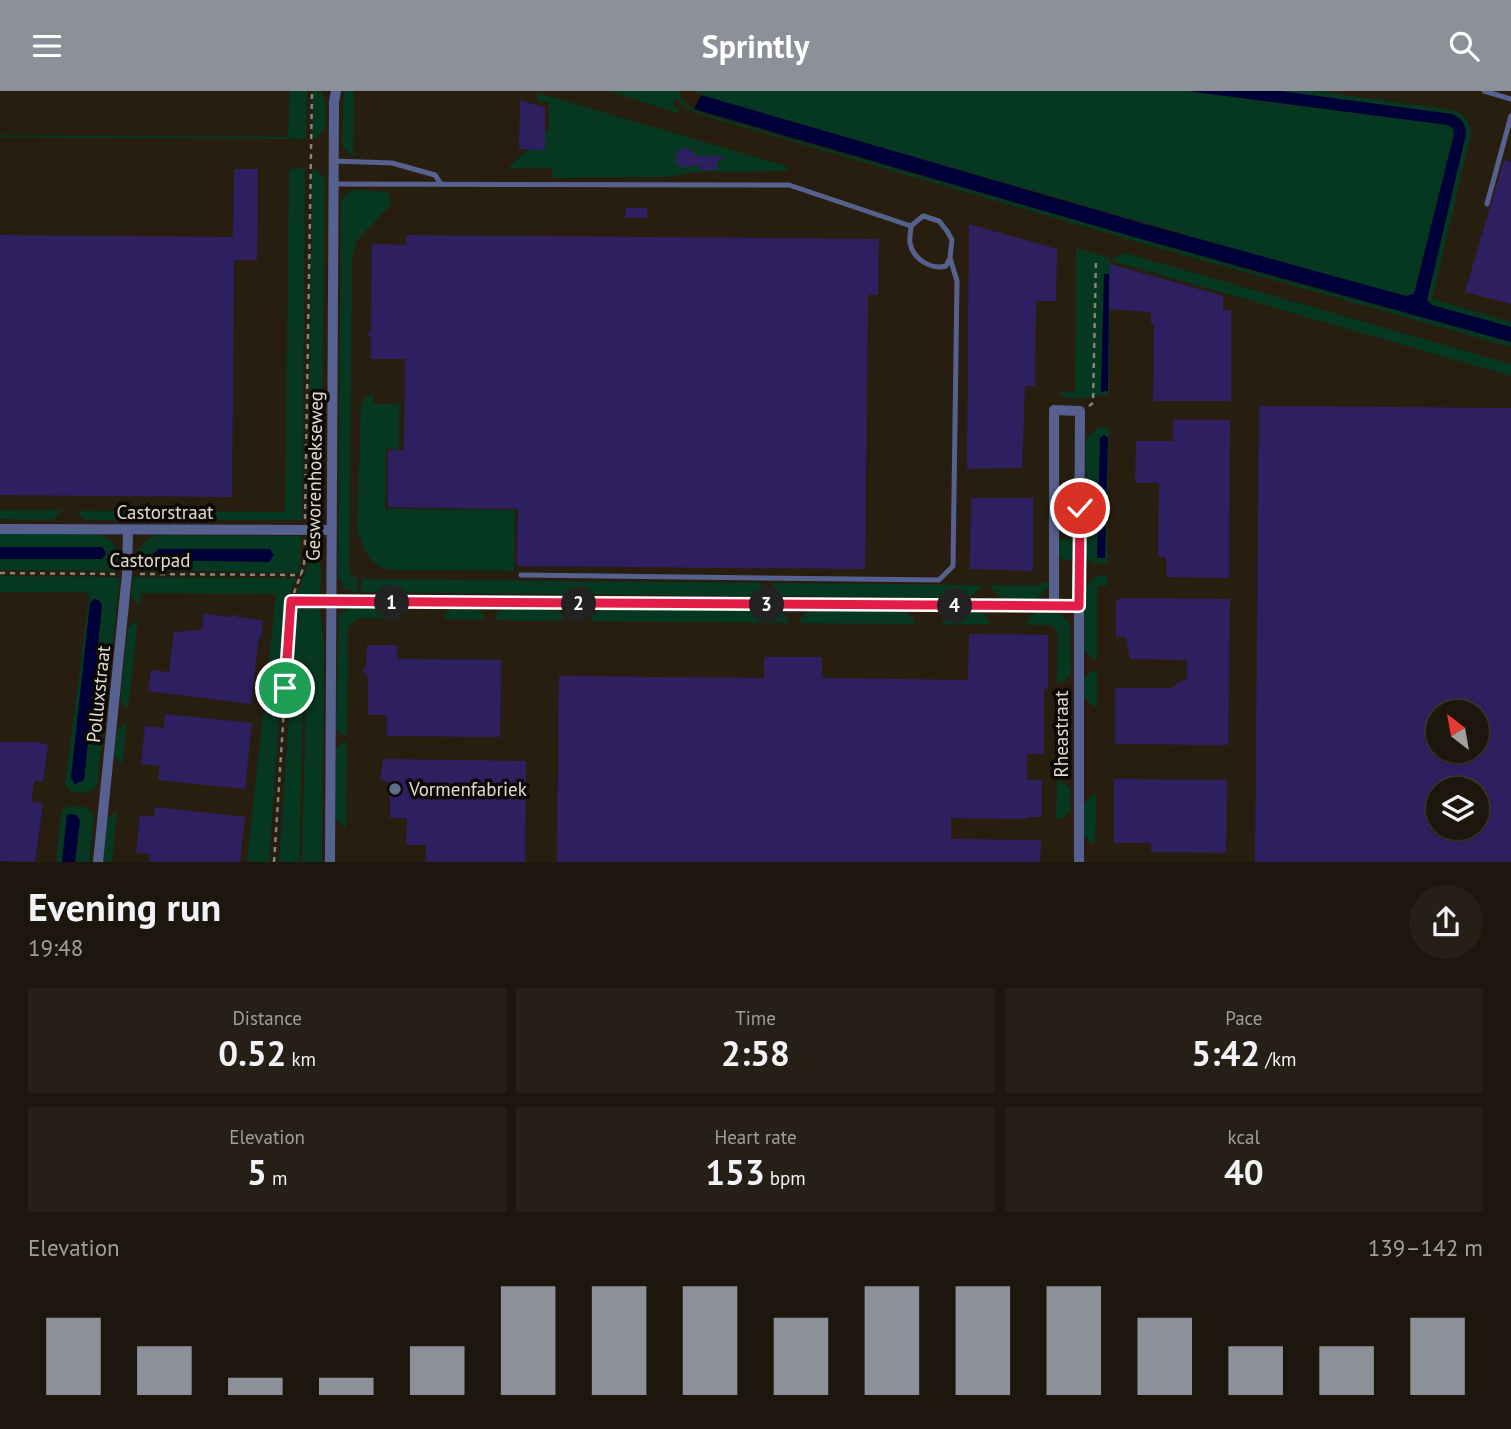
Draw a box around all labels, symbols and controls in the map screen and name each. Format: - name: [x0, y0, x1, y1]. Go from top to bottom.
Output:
- text: Sprintly: [702, 25, 809, 67]
- icon: menu: [28, 27, 66, 65]
- icon: search: [1445, 27, 1483, 65]
- street label: Gesworenhoekseweg: [301, 391, 327, 561]
- pin: [1050, 478, 1110, 538]
- icon: check: [1061, 489, 1099, 527]
- street label: Castorstraat: [116, 500, 214, 524]
- street label: Castorpad: [110, 548, 190, 572]
- pin: 1: [374, 585, 410, 621]
- pin: 2: [562, 587, 596, 621]
- pin: 3: [750, 587, 784, 623]
- pin: 4: [937, 589, 972, 623]
- text: 1: [386, 590, 397, 614]
- text: 2: [573, 591, 584, 615]
- text: 3: [761, 592, 772, 616]
- text: 4: [949, 593, 960, 617]
- street label: Polluxstraat: [81, 644, 115, 744]
- pin: [255, 658, 315, 718]
- icon: arrive: [266, 669, 304, 707]
- street label: Rheastraat: [1049, 690, 1073, 777]
- north arrow: [1426, 700, 1489, 763]
- map controls: [1426, 700, 1489, 840]
- place label: Vormenfabriek: [408, 777, 527, 801]
- button: layers: [1426, 777, 1489, 840]
- marker: Vormenfabriek: [387, 781, 403, 797]
- text: Evening run: [28, 882, 221, 931]
- button: share: [1409, 885, 1483, 959]
- text: 19:48: [28, 933, 83, 962]
- text: Distance: [232, 1006, 302, 1030]
- text: Time: [735, 1006, 776, 1030]
- text: Pace: [1225, 1006, 1262, 1030]
- text: 0.52: [218, 1030, 286, 1076]
- text: 2:58: [721, 1030, 790, 1076]
- text: 5:42: [1191, 1030, 1260, 1076]
- text: km: [286, 1047, 316, 1071]
- text: /km: [1260, 1047, 1296, 1071]
- text: Elevation: [229, 1125, 305, 1149]
- text: Heart rate: [714, 1125, 797, 1149]
- text: kcal: [1228, 1125, 1260, 1149]
- text: 5: [247, 1149, 267, 1195]
- text: 153: [705, 1149, 765, 1195]
- text: 40: [1224, 1149, 1264, 1195]
- text: m: [267, 1166, 287, 1190]
- text: bpm: [765, 1166, 806, 1190]
- text: Elevation: [28, 1233, 120, 1262]
- text: 139–142 m: [1368, 1233, 1483, 1262]

